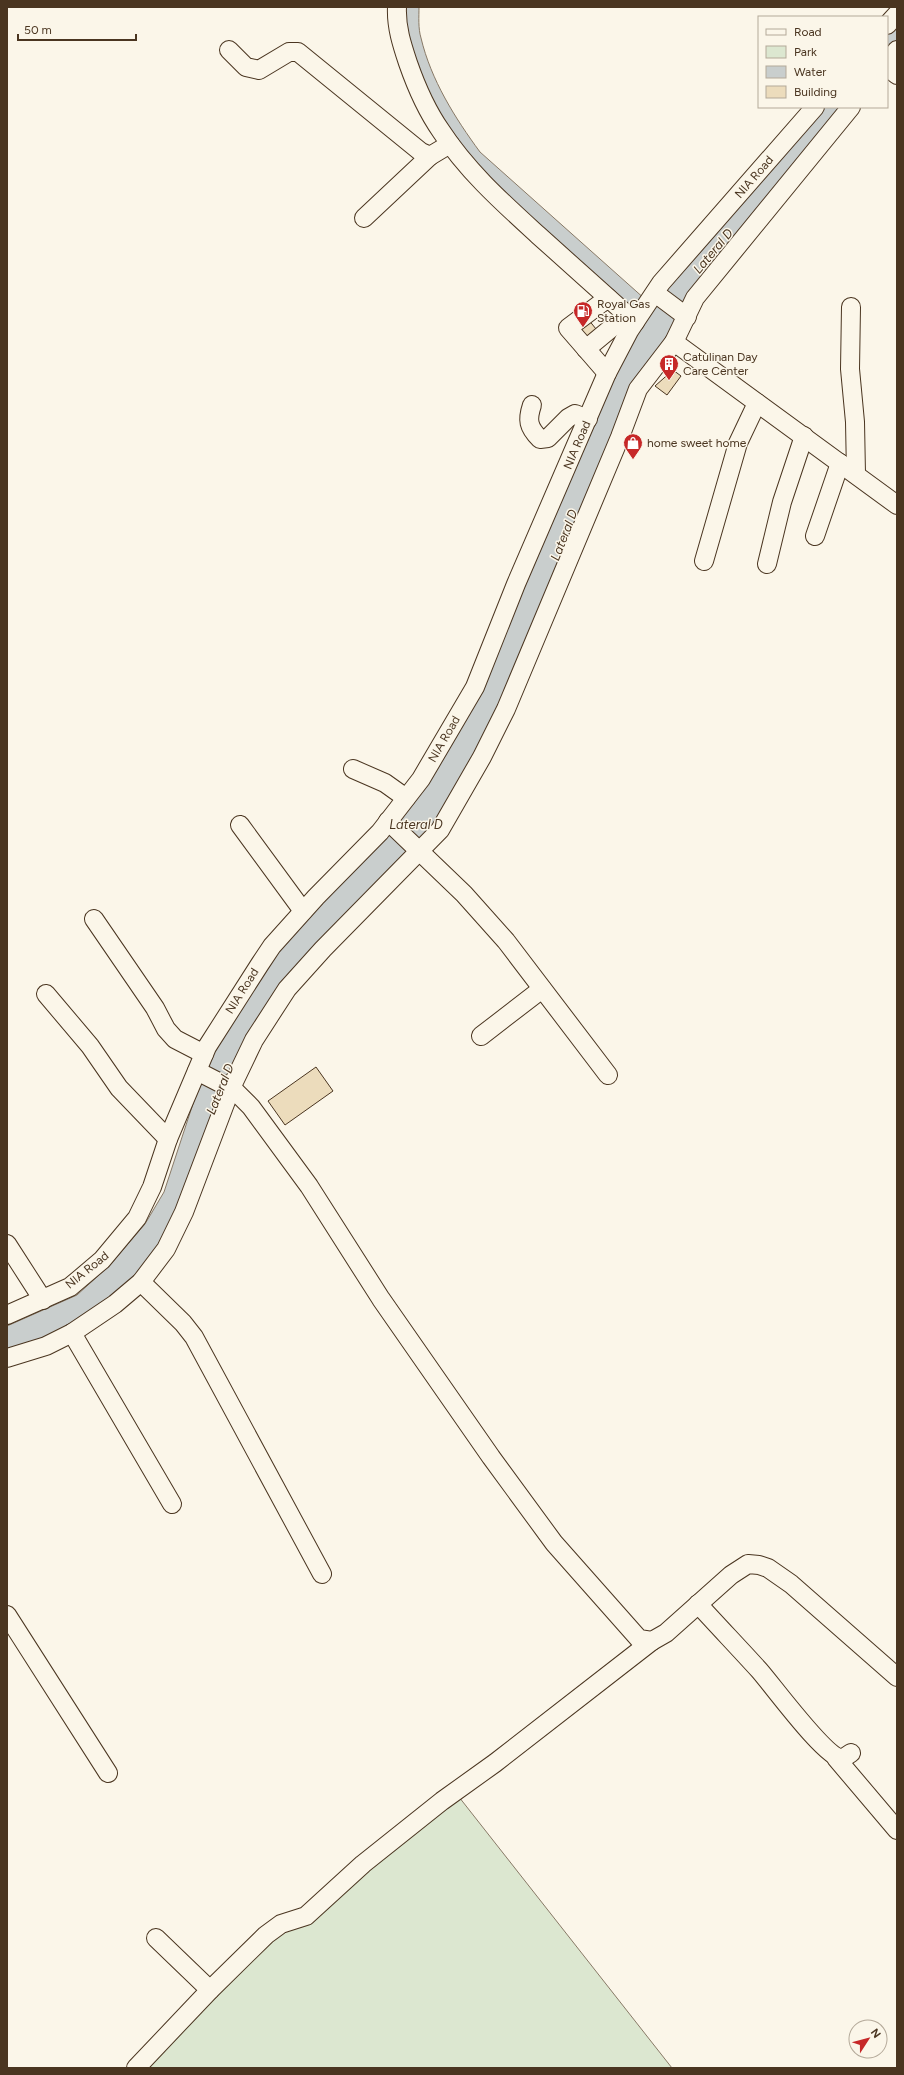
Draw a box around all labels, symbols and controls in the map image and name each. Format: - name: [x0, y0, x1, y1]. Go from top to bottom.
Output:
- scale bar: [18, 16, 136, 42]
- legend: [758, 16, 888, 108]
- text: 50 m: [24, 23, 52, 37]
- text: Road: [794, 25, 822, 39]
- text: Park: [794, 45, 817, 59]
- text: Water: [794, 65, 826, 79]
- text: Building: [794, 85, 837, 99]
- street label: NIA Road: [732, 153, 776, 201]
- water label: Lateral D: [690, 226, 736, 276]
- place label: Royal Gas Station: [597, 297, 650, 325]
- fuel station icon: Royal Gas Station: [572, 300, 594, 328]
- place label: Catulinan Day Care Center: [683, 350, 758, 378]
- building icon: Catulinan Day Care Center: [658, 353, 680, 381]
- street label: NIA Road: [561, 419, 593, 471]
- shop icon: home sweet home: [622, 432, 644, 460]
- place label: home sweet home: [647, 436, 747, 450]
- water label: Lateral D: [547, 507, 581, 563]
- street label: NIA Road: [425, 713, 463, 765]
- water label: Lateral D: [389, 817, 443, 832]
- street label: NIA Road: [222, 966, 262, 1016]
- water label: Lateral D: [203, 1061, 237, 1117]
- street label: NIA Road: [63, 1248, 111, 1292]
- north arrow: [848, 2019, 888, 2059]
- text: N: [868, 2026, 883, 2041]

